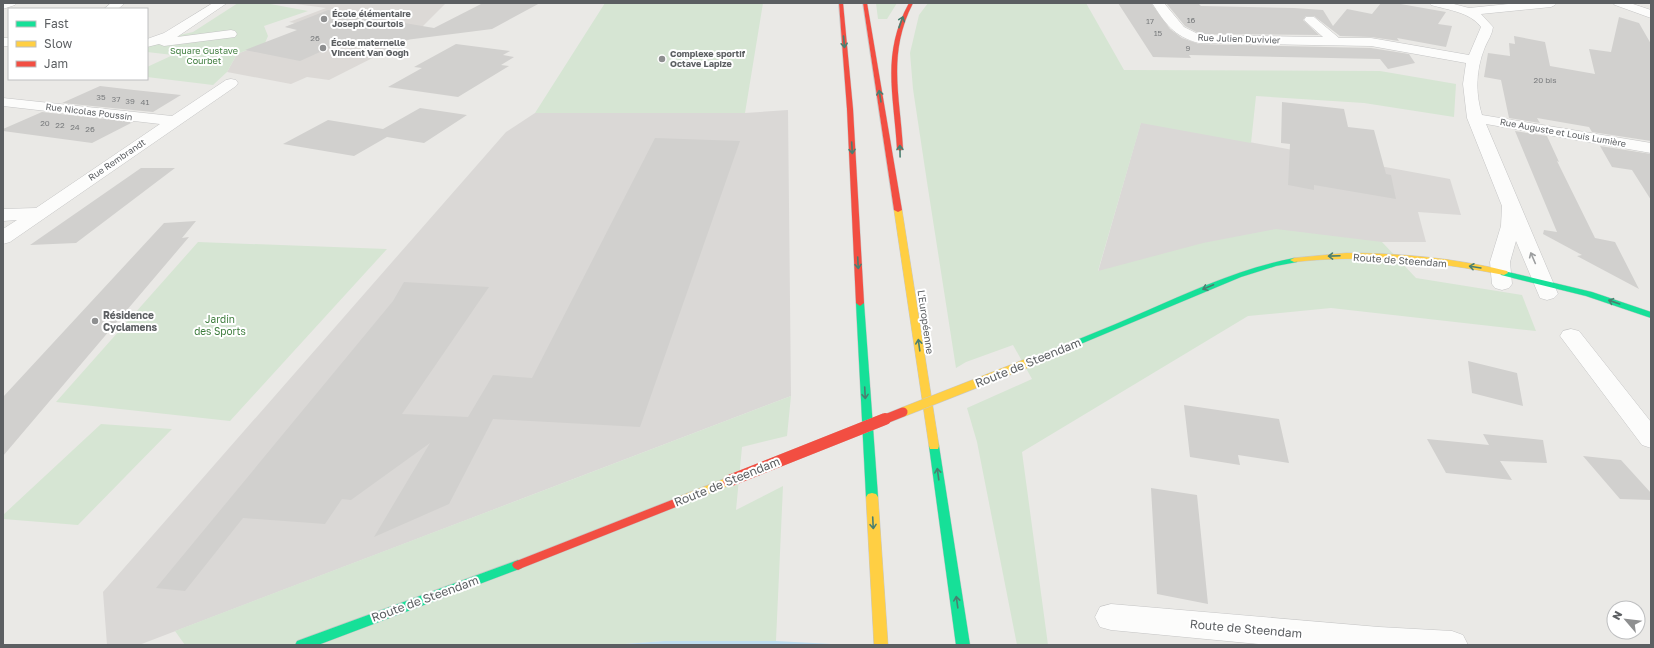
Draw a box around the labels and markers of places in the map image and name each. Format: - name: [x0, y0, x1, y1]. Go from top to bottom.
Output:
- place label: École élémentaire Joseph Courtois: [332, 8, 412, 29]
- marker: École élémentaire Joseph Courtois: [319, 14, 329, 24]
- place label: École maternelle Vincent Van Gogh: [331, 37, 409, 58]
- marker: École maternelle Vincent Van Gogh: [318, 43, 328, 53]
- place label: Complexe sportif Octave Lapize: [670, 48, 746, 69]
- marker: Complexe sportif Octave Lapize: [657, 54, 667, 64]
- place label: Résidence Cyclamens: [103, 309, 157, 333]
- marker: Résidence Cyclamens: [90, 316, 100, 326]

